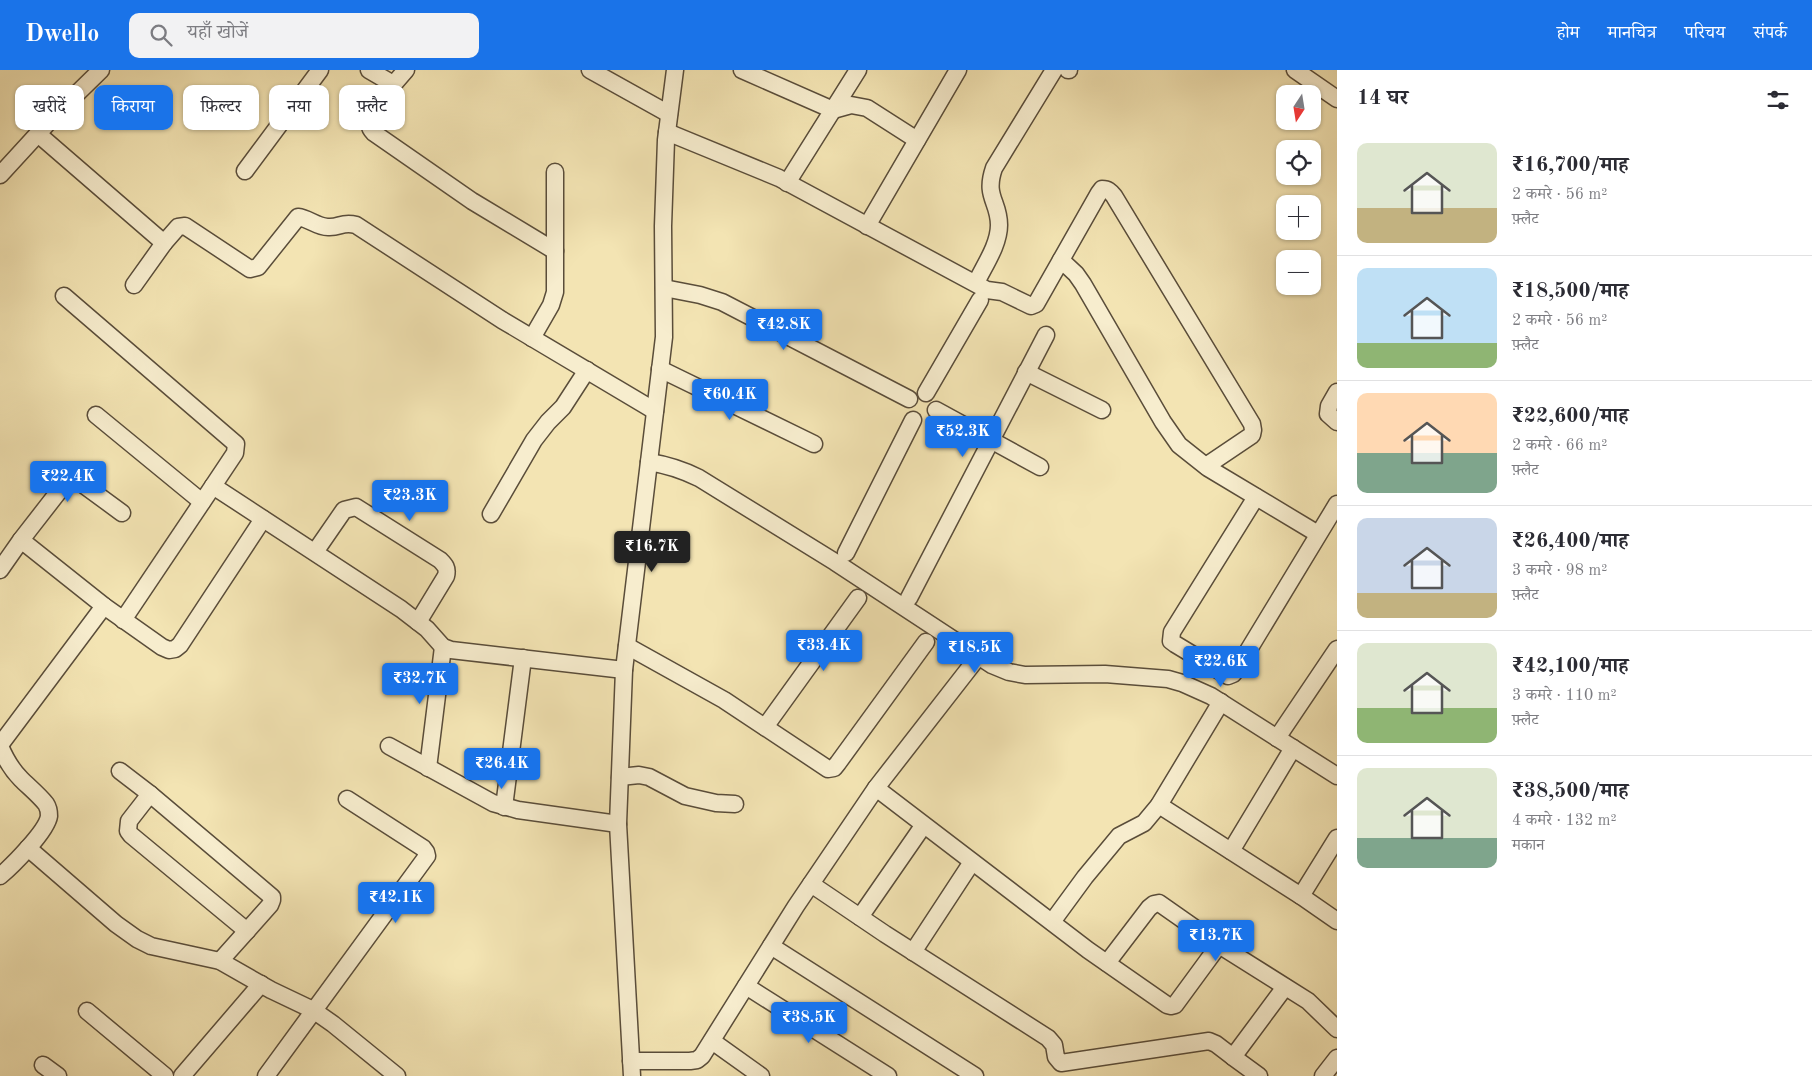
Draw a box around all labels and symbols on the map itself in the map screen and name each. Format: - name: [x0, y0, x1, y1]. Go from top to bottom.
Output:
- north arrow: [1276, 85, 1321, 130]
- pin: ₹42.8K: [743, 308, 825, 351]
- pin: ₹60.4K: [689, 378, 771, 421]
- pin: ₹52.3K: [922, 416, 1004, 458]
- pin: ₹22.4K: [27, 460, 109, 503]
- pin: ₹23.3K: [369, 480, 451, 522]
- pin: ₹16.7K: [611, 530, 693, 573]
- pin: ₹33.4K: [783, 630, 865, 672]
- pin: ₹18.5K: [934, 632, 1016, 674]
- pin: ₹22.6K: [1180, 646, 1262, 688]
- pin: ₹32.7K: [379, 662, 461, 705]
- pin: ₹26.4K: [461, 748, 543, 790]
- pin: ₹42.1K: [355, 882, 437, 924]
- pin: ₹13.7K: [1175, 920, 1257, 962]
- pin: ₹38.5K: [768, 1002, 850, 1044]

